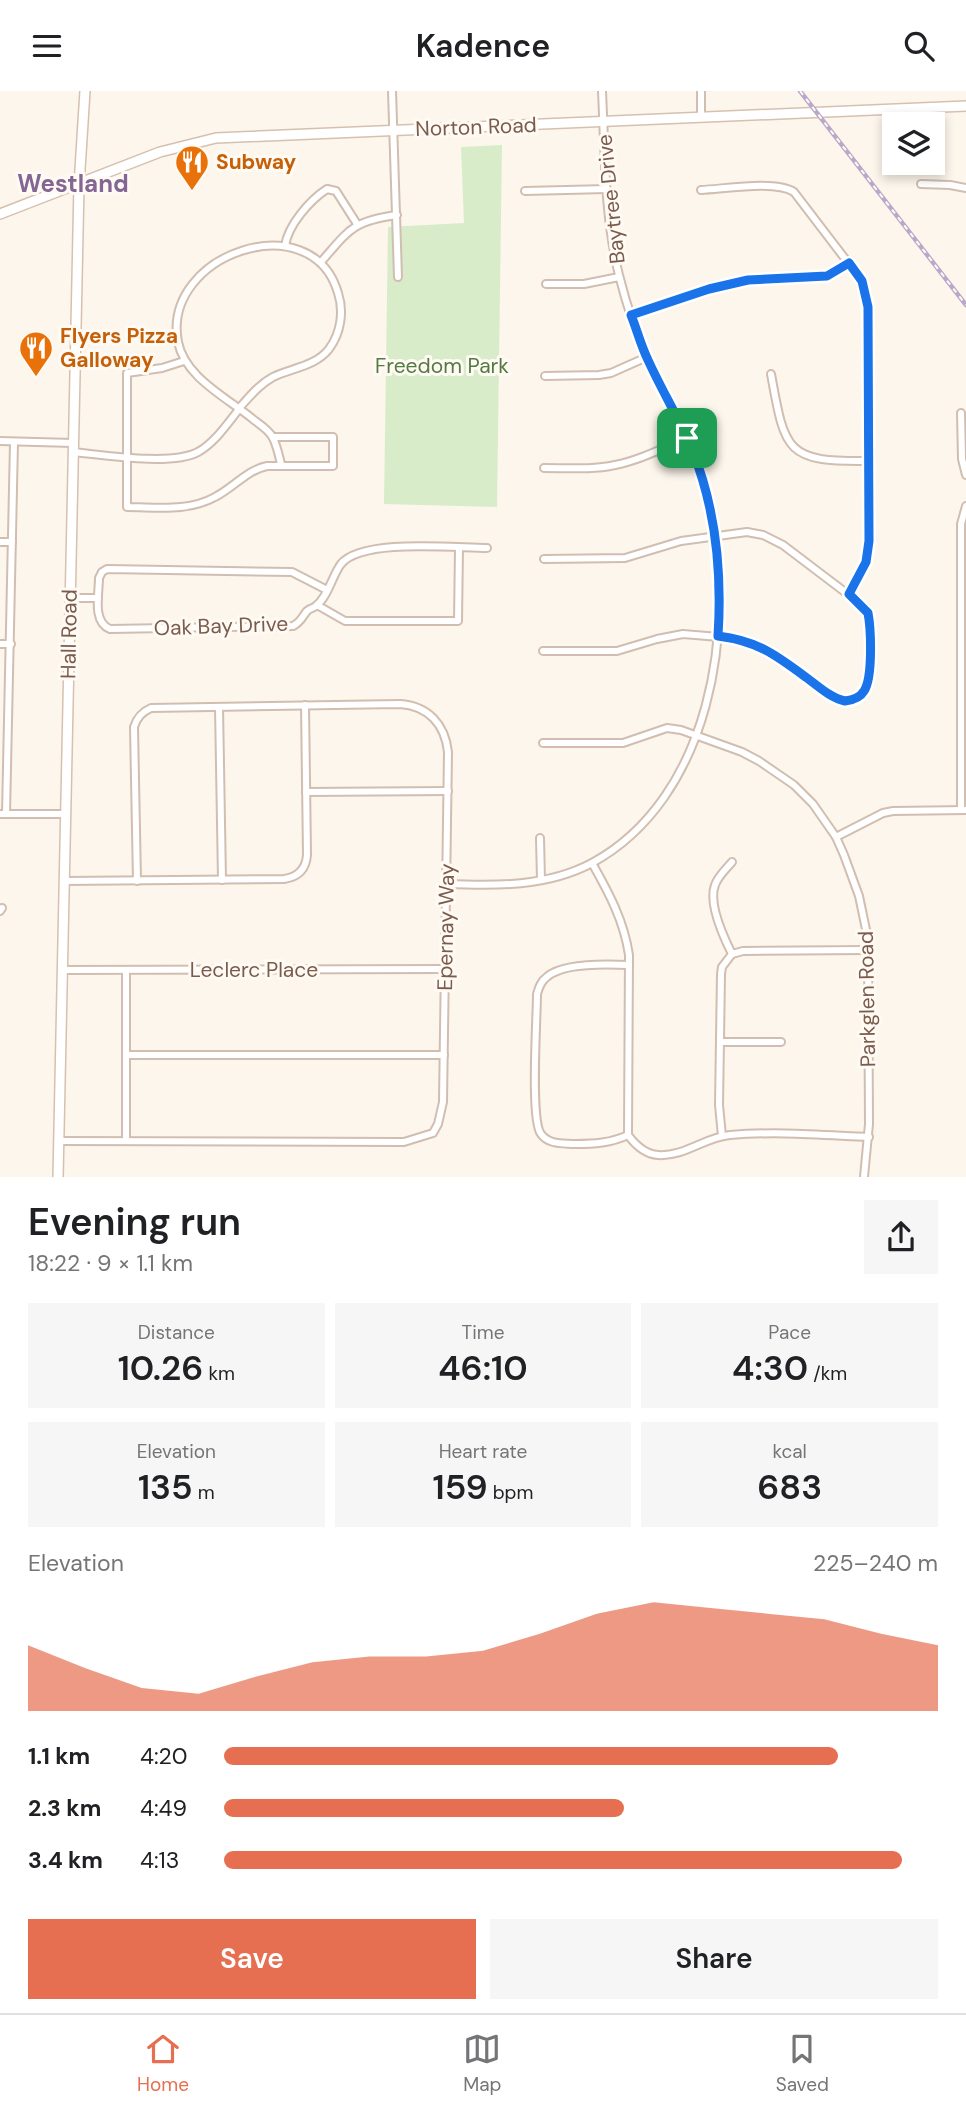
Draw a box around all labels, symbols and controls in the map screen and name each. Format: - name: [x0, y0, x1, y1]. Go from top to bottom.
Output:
- text: Kadence: [416, 25, 550, 67]
- icon: menu: [28, 27, 66, 65]
- icon: search: [900, 27, 938, 65]
- street label: Norton Road: [415, 111, 537, 143]
- map controls: [882, 112, 945, 175]
- button: layers: [882, 112, 945, 175]
- street label: Baytree Drive: [590, 133, 632, 265]
- restaurant icon: Subway: [173, 143, 211, 192]
- place label: Subway: [216, 148, 297, 176]
- district label: Westland: [17, 168, 129, 199]
- place label: Flyers Pizza Galloway: [60, 322, 178, 374]
- restaurant icon: Flyers Pizza Galloway: [17, 329, 55, 378]
- park label: Freedom Park: [375, 352, 509, 380]
- pin: [657, 408, 717, 468]
- icon: arrive: [668, 419, 706, 457]
- street label: Hall Road: [54, 589, 84, 679]
- street label: Oak Bay Drive: [153, 610, 289, 642]
- street label: Epernay Way: [431, 863, 461, 991]
- street label: Parkglen Road: [852, 931, 882, 1067]
- street label: Leclerc Place: [190, 956, 318, 984]
- text: Evening run: [28, 1197, 241, 1247]
- button: share: [864, 1200, 938, 1274]
- text: 18:22 · 9 × 1.1 km: [28, 1248, 193, 1278]
- text: Distance: [138, 1320, 215, 1345]
- text: Time: [462, 1320, 504, 1345]
- text: Pace: [768, 1320, 811, 1345]
- text: 10.26: [118, 1345, 203, 1391]
- text: 46:10: [438, 1345, 528, 1391]
- text: 4:30: [732, 1345, 808, 1391]
- text: km: [203, 1361, 235, 1386]
- text: /km: [808, 1361, 847, 1386]
- text: Elevation: [137, 1439, 216, 1464]
- text: Heart rate: [439, 1439, 527, 1464]
- text: kcal: [772, 1439, 807, 1464]
- text: 135: [138, 1464, 193, 1510]
- text: 159: [433, 1464, 488, 1510]
- text: 683: [757, 1464, 822, 1510]
- text: m: [193, 1480, 215, 1505]
- text: bpm: [488, 1480, 533, 1505]
- text: Elevation: [28, 1548, 124, 1578]
- text: 225–240 m: [813, 1548, 938, 1578]
- text: 1.1 km: [28, 1741, 90, 1771]
- text: 4:20: [140, 1741, 187, 1771]
- text: 2.3 km: [28, 1793, 101, 1823]
- text: 4:49: [140, 1793, 187, 1823]
- text: 3.4 km: [28, 1845, 103, 1875]
- text: 4:13: [140, 1845, 179, 1875]
- button: Save: [28, 1919, 476, 1999]
- button: Share: [490, 1919, 938, 1999]
- tab: Home: [137, 2030, 189, 2097]
- tab: Map: [463, 2030, 501, 2097]
- tab: Saved: [776, 2030, 829, 2097]

